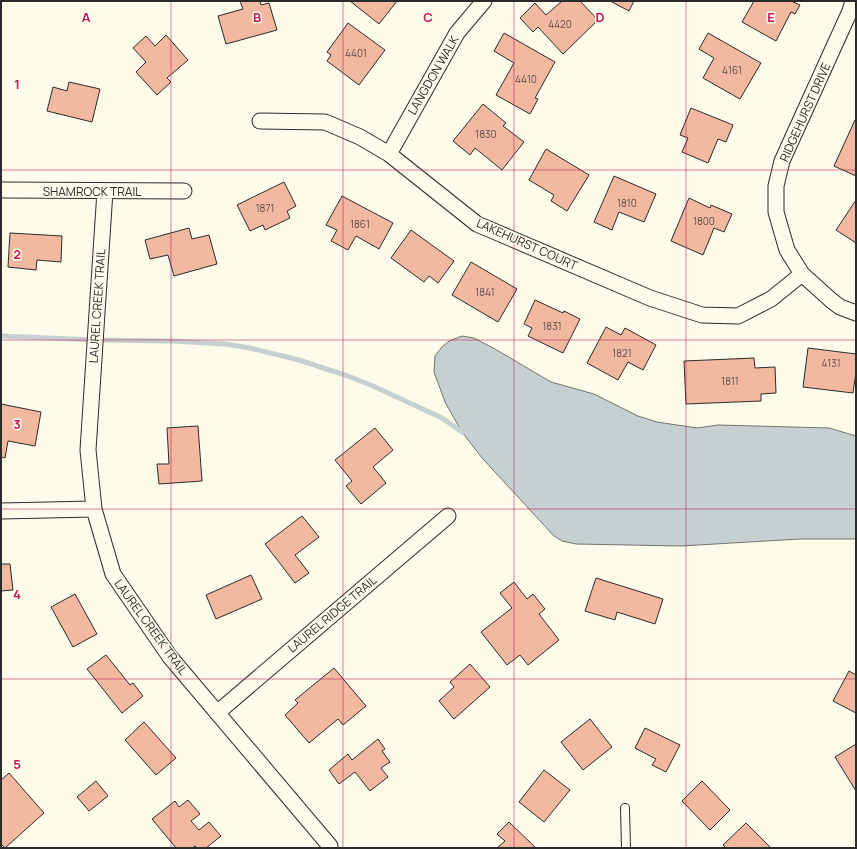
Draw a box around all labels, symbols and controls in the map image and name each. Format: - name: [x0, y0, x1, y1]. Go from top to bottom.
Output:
- text: A: [82, 8, 91, 26]
- text: B: [253, 8, 261, 26]
- text: C: [423, 8, 433, 26]
- text: D: [595, 8, 605, 26]
- text: E: [767, 8, 775, 26]
- house number: 4420: [548, 17, 572, 31]
- street label: LANGDON WALK: [403, 31, 463, 118]
- house number: 4401: [345, 46, 367, 60]
- street label: RIDGEHURST DRIVE: [775, 60, 835, 164]
- house number: 4161: [722, 63, 742, 77]
- house number: 4410: [515, 72, 537, 86]
- text: 1: [14, 75, 20, 93]
- house number: 1830: [475, 127, 497, 141]
- street label: SHAMROCK TRAIL: [43, 183, 141, 200]
- house number: 1810: [617, 196, 637, 210]
- house number: 1871: [256, 201, 274, 215]
- street label: LAKEHURST COURT: [474, 214, 581, 274]
- house number: 1800: [693, 214, 715, 228]
- house number: 1861: [350, 217, 370, 231]
- text: 2: [13, 245, 21, 263]
- street label: LAUREL CREEK TRAIL: [85, 248, 109, 364]
- house number: 1841: [475, 285, 495, 299]
- house number: 1831: [542, 319, 562, 333]
- house number: 1821: [612, 346, 632, 360]
- house number: 4131: [821, 356, 841, 370]
- house number: 1811: [721, 374, 739, 388]
- text: 3: [13, 415, 21, 433]
- street label: LAUREL RIDGE TRAIL: [284, 572, 380, 656]
- street label: LAUREL CREEK TRAIL: [110, 576, 192, 678]
- text: 4: [13, 585, 21, 603]
- text: 5: [13, 755, 21, 773]

